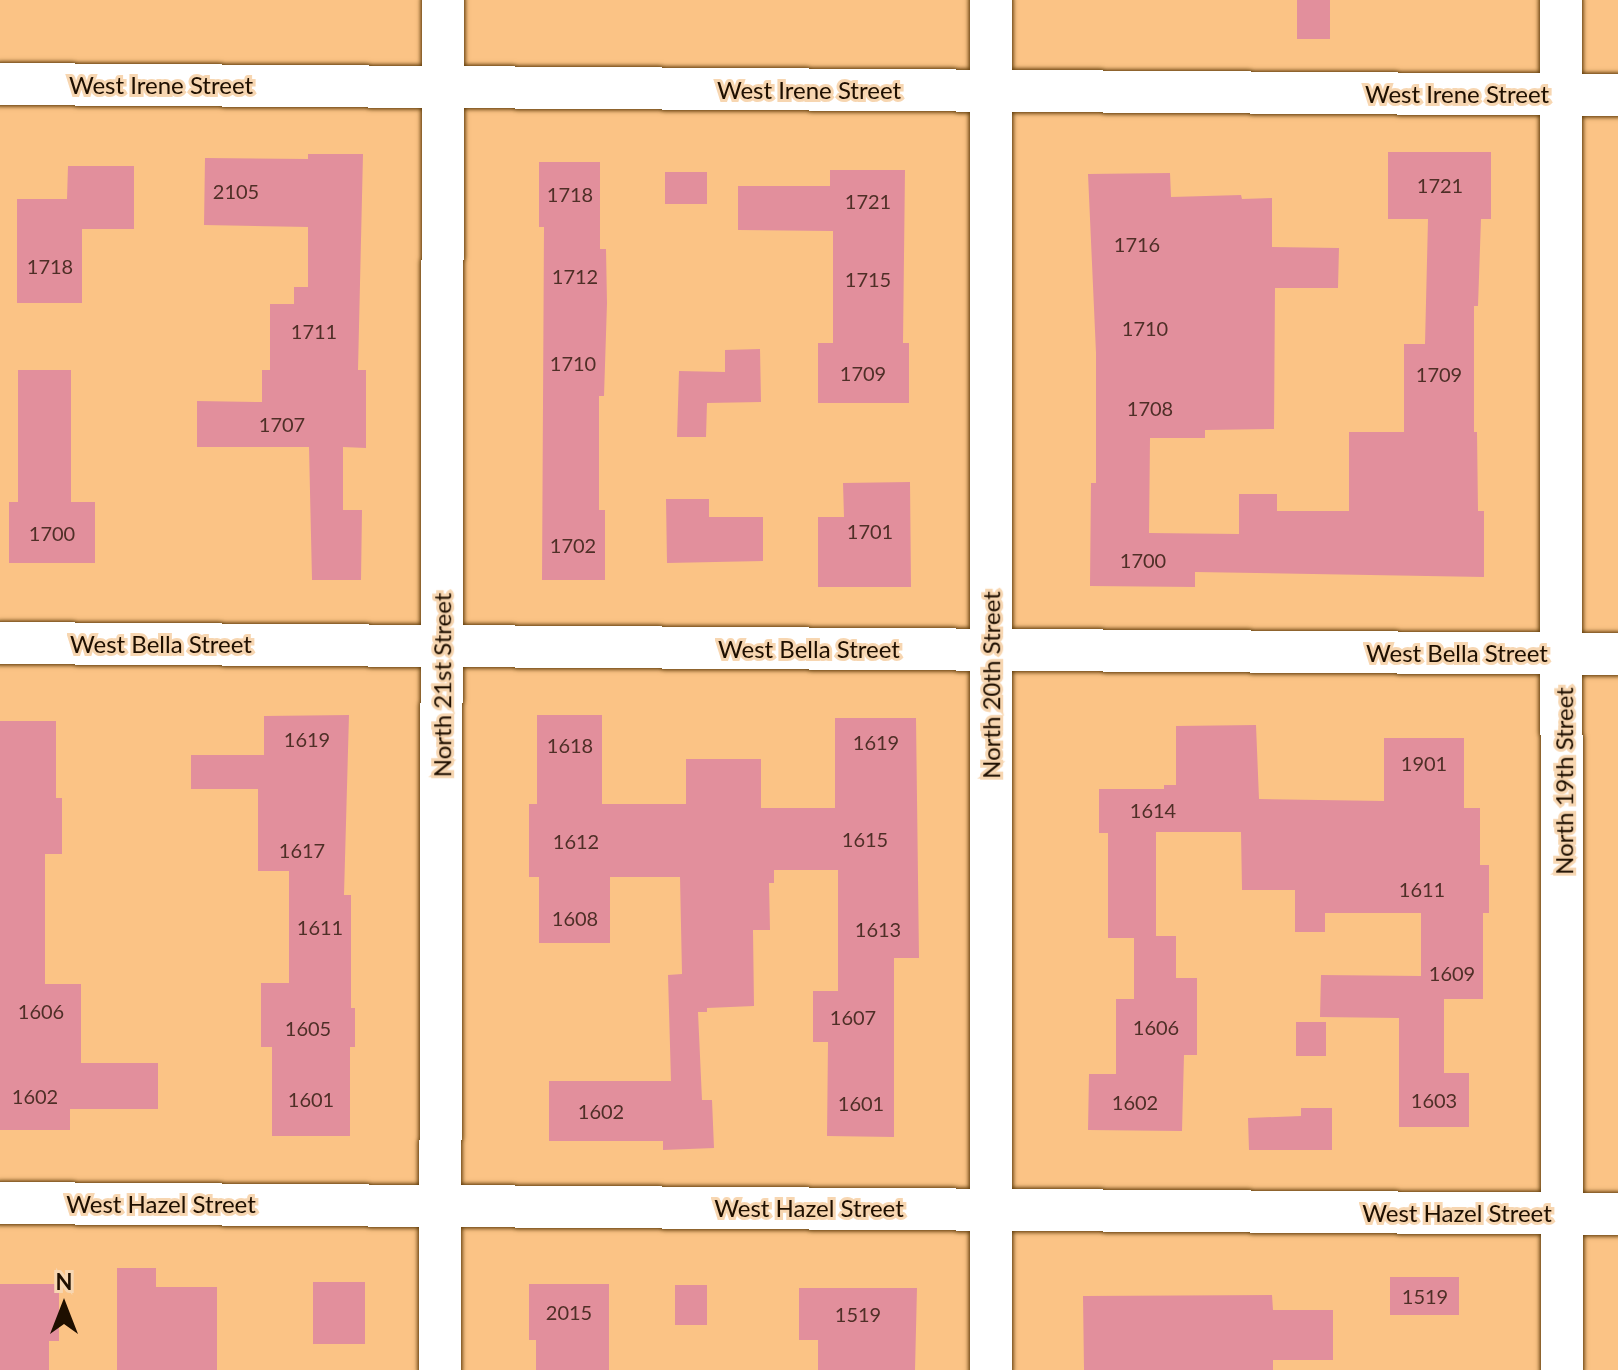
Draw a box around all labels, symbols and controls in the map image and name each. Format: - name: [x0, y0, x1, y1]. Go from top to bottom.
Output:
- street label: West Irene Street: [69, 71, 253, 99]
- street label: West Irene Street: [717, 76, 901, 104]
- street label: West Irene Street: [1365, 80, 1549, 108]
- house number: 1721: [1417, 173, 1463, 197]
- house number: 2105: [213, 179, 259, 203]
- house number: 1718: [547, 182, 593, 206]
- house number: 1721: [845, 189, 891, 213]
- house number: 1716: [1114, 232, 1160, 256]
- house number: 1718: [27, 254, 73, 278]
- house number: 1712: [552, 264, 598, 288]
- house number: 1715: [845, 267, 891, 291]
- house number: 1710: [1122, 316, 1168, 340]
- house number: 1711: [291, 319, 337, 343]
- house number: 1710: [550, 351, 596, 375]
- house number: 1709: [840, 361, 886, 385]
- house number: 1709: [1416, 362, 1462, 386]
- house number: 1708: [1127, 396, 1173, 420]
- house number: 1707: [259, 412, 305, 436]
- house number: 1701: [847, 519, 893, 543]
- house number: 1700: [29, 521, 75, 545]
- house number: 1702: [550, 533, 596, 557]
- house number: 1700: [1120, 548, 1166, 572]
- street label: North 20th Street: [977, 591, 1005, 779]
- street label: North 21st Street: [428, 593, 456, 777]
- street label: West Bella Street: [70, 630, 252, 658]
- street label: West Bella Street: [718, 635, 900, 663]
- street label: West Bella Street: [1366, 639, 1548, 667]
- street label: North 19th Street: [1550, 687, 1578, 875]
- house number: 1619: [284, 727, 330, 751]
- house number: 1619: [853, 730, 899, 754]
- house number: 1618: [547, 733, 593, 757]
- house number: 1901: [1401, 751, 1447, 775]
- house number: 1614: [1130, 798, 1176, 822]
- house number: 1615: [842, 827, 888, 851]
- house number: 1612: [553, 829, 599, 853]
- house number: 1617: [279, 838, 325, 862]
- house number: 1611: [1399, 877, 1445, 901]
- house number: 1608: [552, 906, 598, 930]
- house number: 1611: [297, 915, 343, 939]
- house number: 1613: [855, 917, 901, 941]
- house number: 1609: [1429, 961, 1475, 985]
- house number: 1606: [18, 999, 64, 1023]
- house number: 1607: [830, 1005, 876, 1029]
- house number: 1606: [1133, 1015, 1179, 1039]
- house number: 1605: [285, 1016, 331, 1040]
- house number: 1602: [12, 1084, 58, 1108]
- house number: 1601: [288, 1087, 334, 1111]
- house number: 1603: [1411, 1088, 1457, 1112]
- house number: 1602: [1112, 1090, 1158, 1114]
- house number: 1601: [838, 1091, 884, 1115]
- house number: 1602: [578, 1099, 624, 1123]
- street label: West Hazel Street: [66, 1190, 256, 1218]
- street label: West Hazel Street: [714, 1194, 904, 1222]
- street label: West Hazel Street: [1362, 1199, 1552, 1227]
- north arrow: [24, 1266, 104, 1346]
- text: N: [56, 1268, 72, 1295]
- house number: 1519: [1402, 1284, 1448, 1308]
- house number: 2015: [546, 1300, 592, 1324]
- house number: 1519: [835, 1302, 881, 1326]

